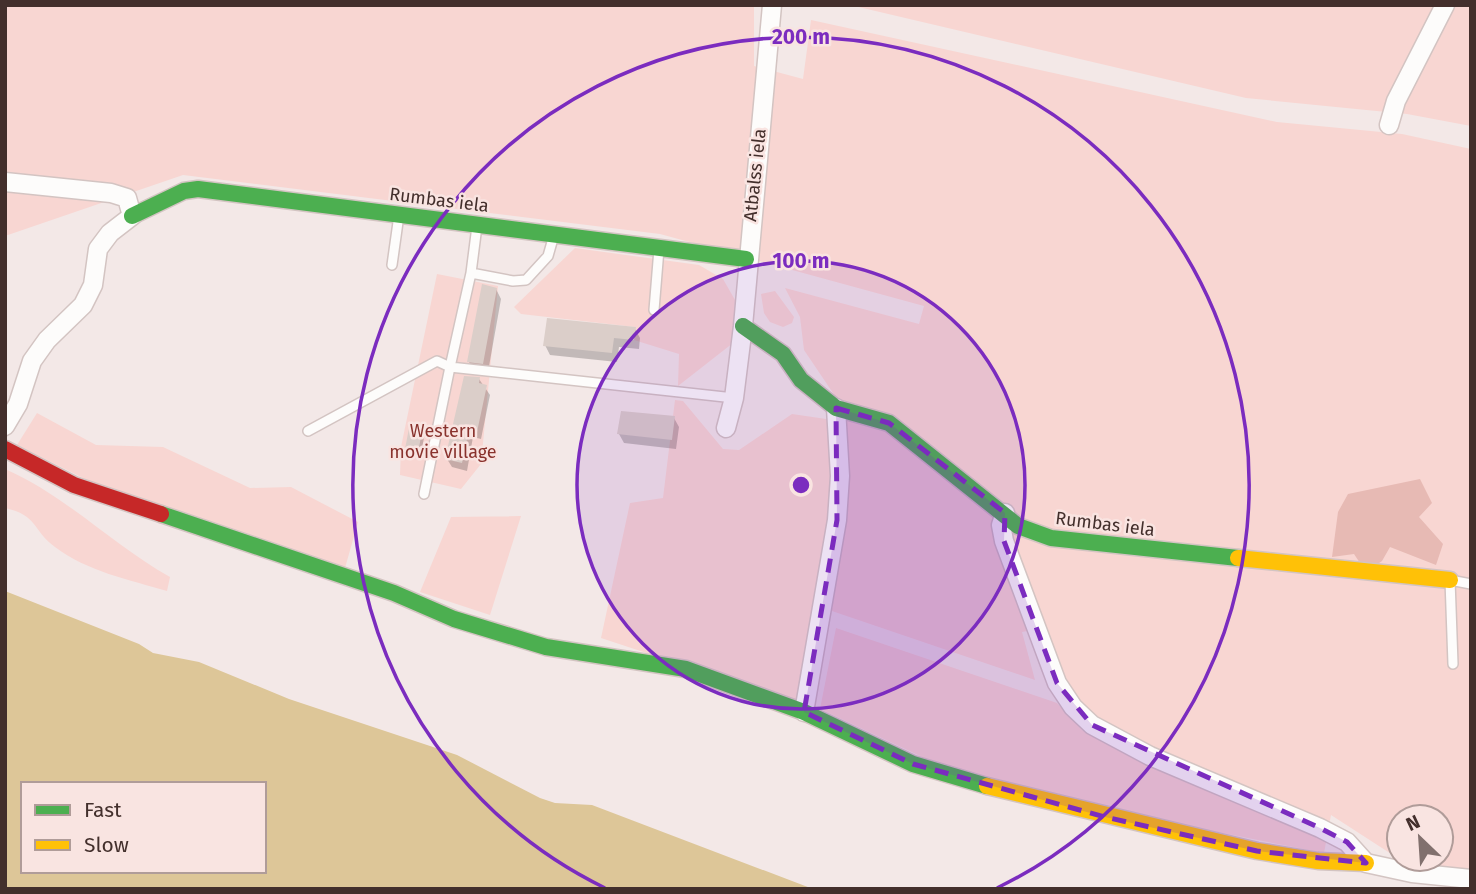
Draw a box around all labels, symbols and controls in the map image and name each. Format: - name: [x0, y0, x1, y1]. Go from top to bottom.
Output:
- text: 200 m: [772, 24, 830, 50]
- street label: Atbalss iela: [739, 127, 771, 223]
- street label: Rumbas iela: [388, 183, 490, 217]
- text: 100 m: [772, 248, 830, 274]
- park label: Western movie village: [389, 420, 497, 463]
- centre of rings: [789, 473, 813, 497]
- street label: Rumbas iela: [1054, 507, 1156, 541]
- legend: [21, 782, 266, 873]
- text: Fast: [84, 797, 122, 823]
- north arrow: [1385, 803, 1455, 873]
- text: N: [1402, 810, 1424, 836]
- text: Slow: [84, 832, 129, 858]

